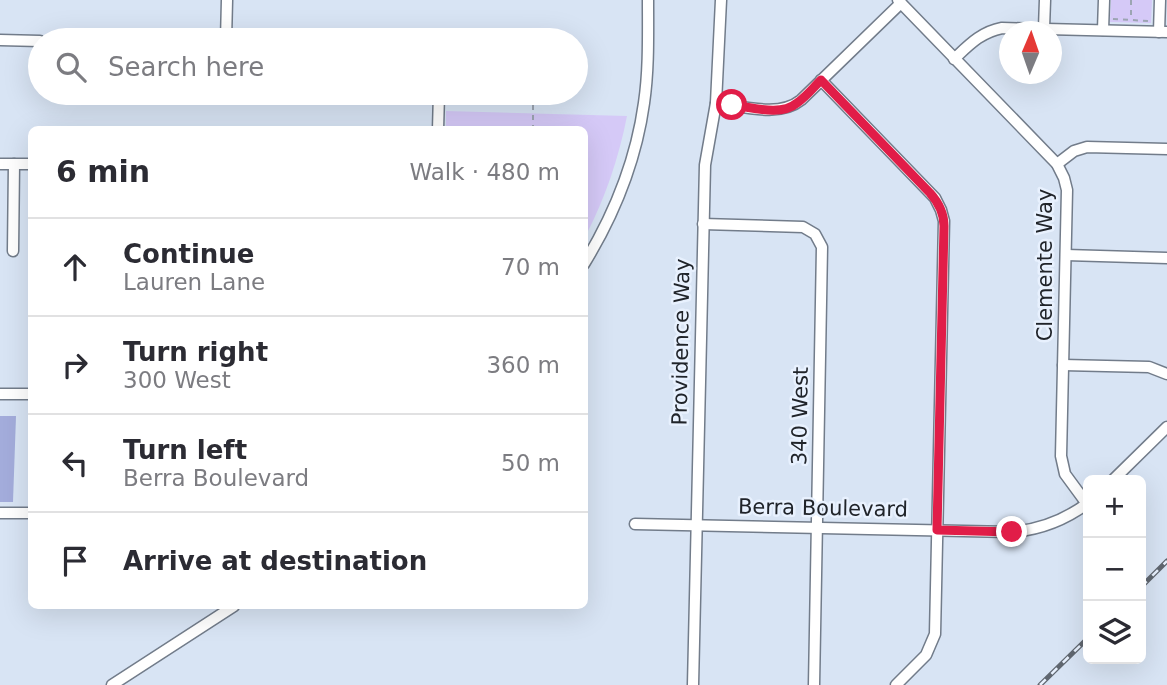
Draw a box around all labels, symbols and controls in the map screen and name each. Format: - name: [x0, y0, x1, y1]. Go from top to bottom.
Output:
- north arrow: [999, 21, 1062, 84]
- search box: [28, 28, 588, 105]
- icon: search: [52, 48, 90, 86]
- text: Search here: [108, 52, 264, 82]
- route start: [716, 89, 747, 120]
- text: 6 min: [56, 154, 150, 189]
- text: Walk · 480 m: [409, 159, 560, 185]
- street label: Clemente Way: [1033, 189, 1057, 341]
- text: Continue: [123, 239, 254, 269]
- icon: ahead: [56, 248, 94, 286]
- text: 70 m: [501, 254, 560, 280]
- street label: Providence Way: [668, 258, 694, 426]
- text: Lauren Lane: [123, 269, 265, 295]
- text: Turn right: [123, 337, 268, 367]
- icon: right: [56, 346, 94, 384]
- text: 360 m: [486, 352, 560, 378]
- text: 300 West: [123, 367, 231, 393]
- street label: 340 West: [787, 367, 813, 465]
- text: Turn left: [123, 435, 247, 465]
- icon: left: [56, 444, 94, 482]
- text: 50 m: [501, 450, 560, 476]
- text: Berra Boulevard: [123, 465, 309, 491]
- map controls: [1083, 475, 1146, 664]
- button: +: [1083, 475, 1146, 538]
- street label: Berra Boulevard: [738, 495, 908, 521]
- route end: [996, 516, 1027, 547]
- button: −: [1083, 538, 1146, 601]
- icon: arrive: [56, 542, 94, 580]
- text: Arrive at destination: [123, 546, 427, 576]
- button: layers: [1083, 601, 1146, 664]

